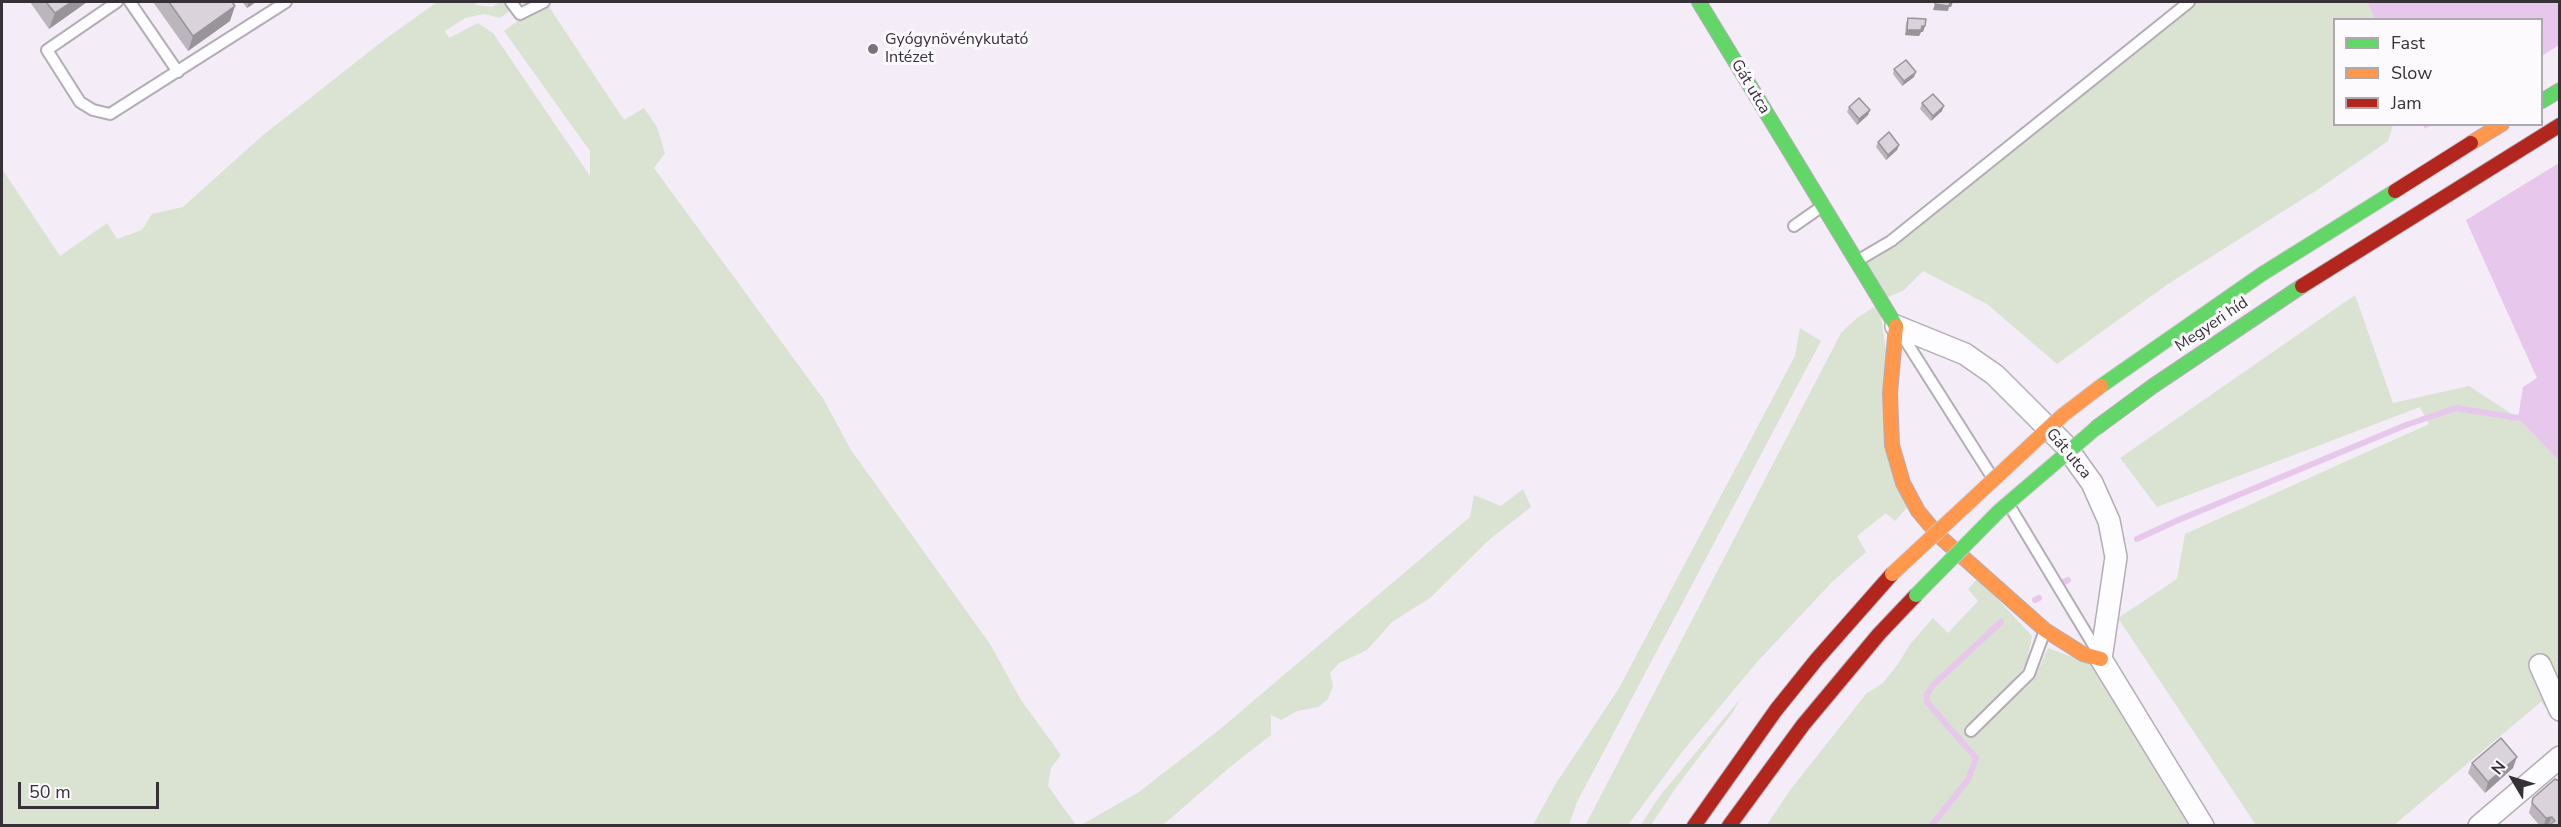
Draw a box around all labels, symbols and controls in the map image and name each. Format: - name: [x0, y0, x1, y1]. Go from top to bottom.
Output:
- legend: [2333, 18, 2543, 126]
- place label: Gyógynövénykutató Intézet: [885, 30, 1028, 68]
- text: Fast: [2391, 31, 2425, 55]
- marker: Gyógynövénykutató Intézet: [866, 42, 880, 56]
- street label: Gát utca: [1726, 56, 1774, 118]
- text: Slow: [2391, 61, 2432, 85]
- text: Jam: [2391, 91, 2422, 115]
- street label: Megyeri híd: [2172, 294, 2252, 356]
- street label: Gát utca: [2041, 425, 2095, 483]
- north arrow: [2483, 749, 2543, 809]
- text: N: [2486, 756, 2511, 779]
- scale bar: [21, 770, 162, 808]
- text: 50 m: [29, 780, 71, 804]

